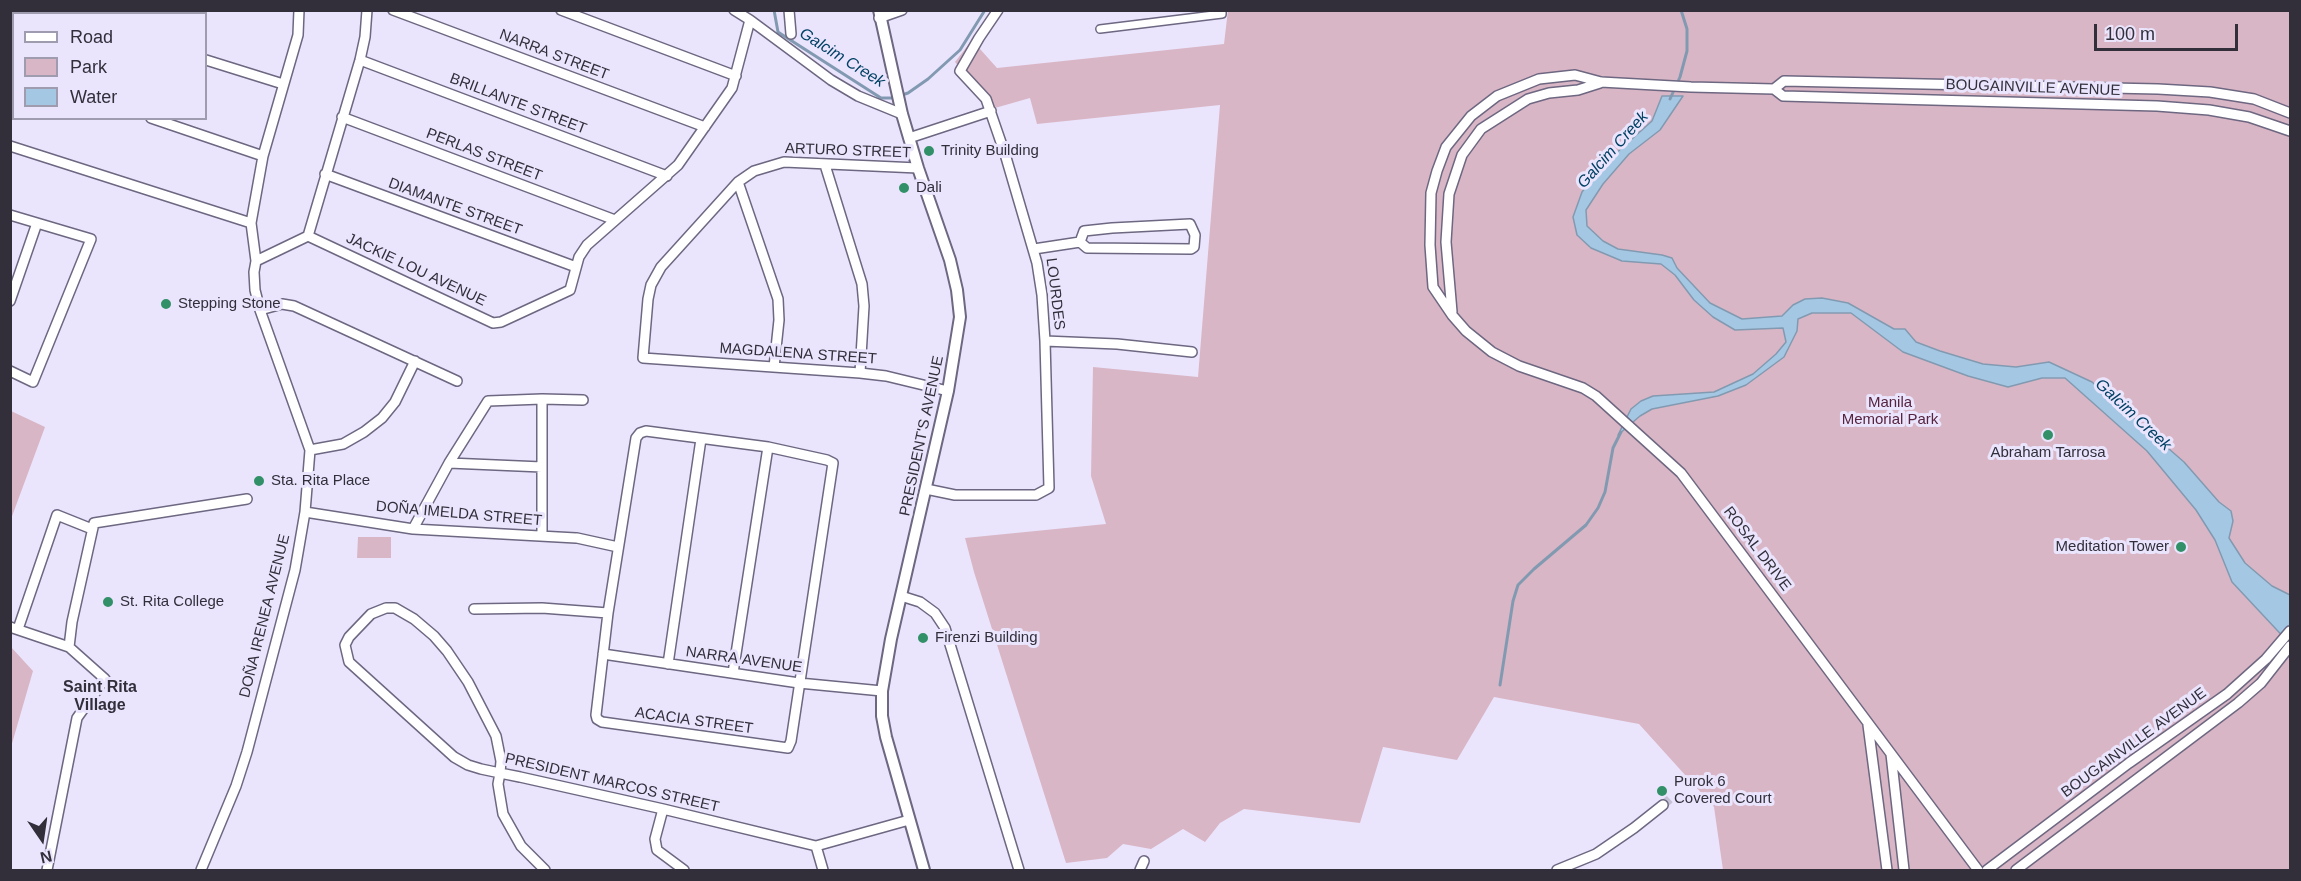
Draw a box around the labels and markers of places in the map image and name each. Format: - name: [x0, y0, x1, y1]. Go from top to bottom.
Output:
- place label: Trinity Building: [941, 142, 1039, 160]
- marker: Trinity Building: [922, 144, 936, 158]
- place label: Dali: [916, 179, 942, 197]
- marker: Dali: [897, 181, 911, 195]
- place label: Stepping Stone: [178, 295, 281, 313]
- marker: Stepping Stone: [159, 297, 173, 311]
- marker: Abraham Tarrosa: [2041, 428, 2055, 442]
- place label: Abraham Tarrosa: [1990, 444, 2106, 462]
- place label: Sta. Rita Place: [271, 472, 370, 490]
- marker: Sta. Rita Place: [252, 474, 266, 488]
- place label: Meditation Tower: [2056, 538, 2169, 556]
- marker: Meditation Tower: [2174, 540, 2188, 554]
- place label: St. Rita College: [120, 593, 224, 611]
- marker: St. Rita College: [101, 595, 115, 609]
- place label: Firenzi Building: [935, 629, 1038, 647]
- marker: Firenzi Building: [916, 631, 930, 645]
- place label: Purok 6 Covered Court: [1674, 773, 1772, 808]
- marker: Purok 6 Covered Court: [1655, 784, 1669, 798]

